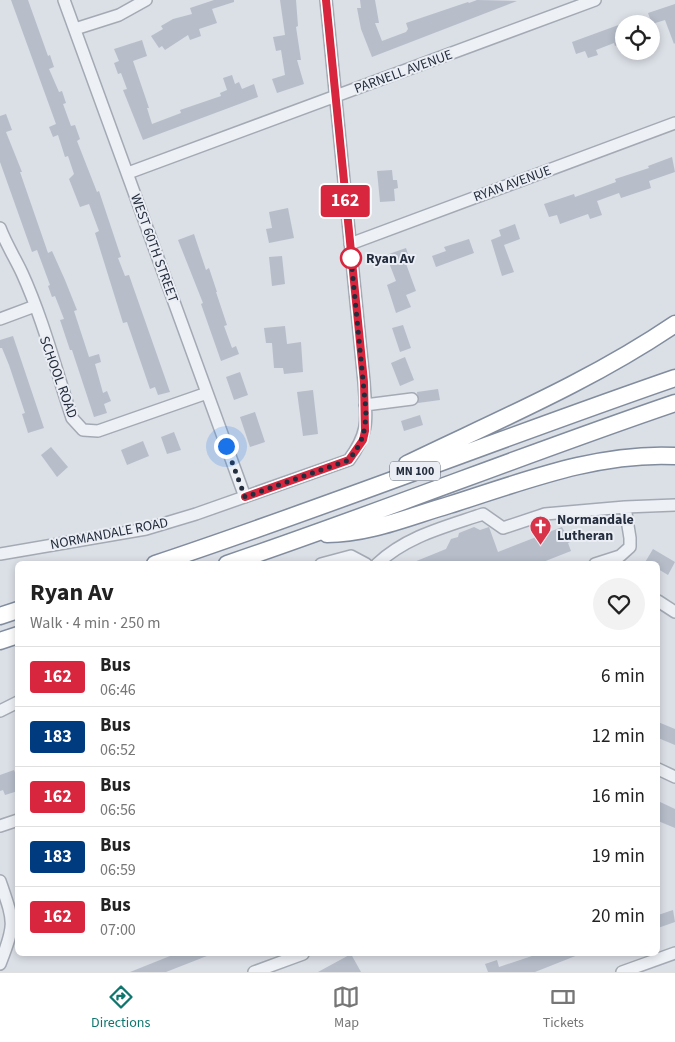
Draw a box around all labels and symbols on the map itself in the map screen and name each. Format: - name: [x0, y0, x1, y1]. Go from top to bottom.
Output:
- street label: PARNELL AVENUE: [351, 45, 455, 99]
- street label: RYAN AVENUE: [471, 161, 554, 207]
- line badge: 162: [316, 185, 374, 217]
- street label: WEST 60TH STREET: [125, 191, 183, 306]
- marker: Ryan Av: [340, 247, 362, 269]
- place label: Ryan Av: [366, 249, 416, 269]
- street label: SCHOOL ROAD: [34, 333, 82, 421]
- your location: [214, 434, 239, 459]
- road number: MN 100: [390, 462, 440, 481]
- place label: Normandale Lutheran: [557, 510, 634, 546]
- street label: NORMANDALE ROAD: [49, 513, 170, 555]
- church icon: Normandale Lutheran: [529, 515, 553, 546]

